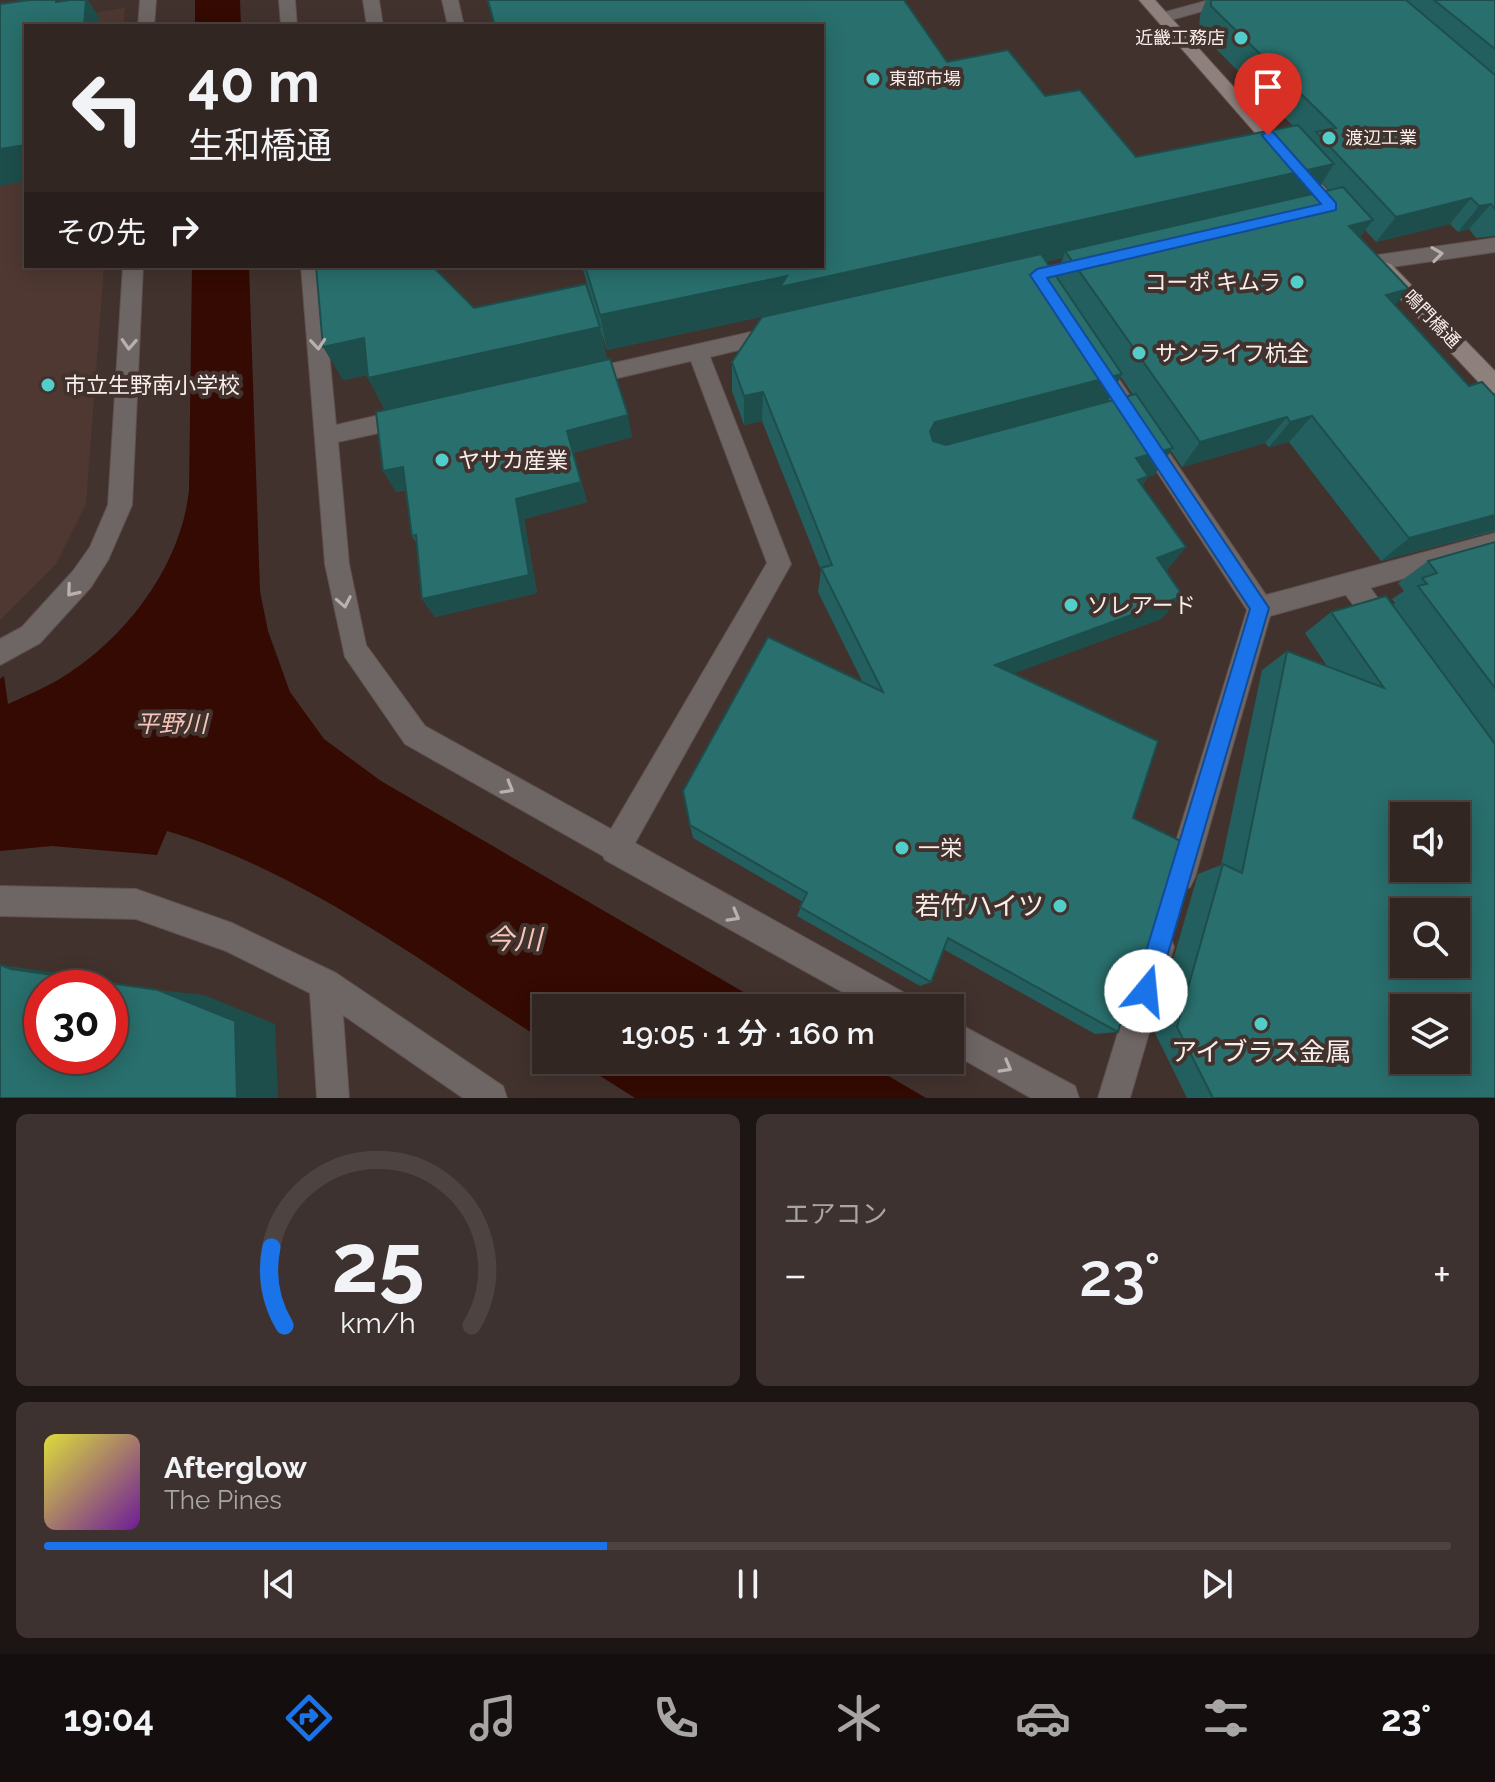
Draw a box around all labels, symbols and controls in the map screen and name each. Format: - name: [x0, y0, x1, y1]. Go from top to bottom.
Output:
- place label: 近畿工務店: [1135, 27, 1225, 48]
- marker: 近畿工務店: [1232, 29, 1250, 47]
- text: 40 m: [188, 49, 320, 115]
- pin: [1234, 53, 1302, 135]
- icon: left: [56, 56, 160, 160]
- icon: arrive: [1246, 65, 1290, 109]
- place label: 東部市場: [889, 68, 961, 89]
- marker: 東部市場: [864, 70, 882, 88]
- text: 生和橋通: [188, 124, 332, 166]
- place label: 渡辺工業: [1345, 127, 1417, 148]
- marker: 渡辺工業: [1320, 129, 1338, 147]
- icon: right: [162, 208, 206, 252]
- text: その先: [56, 215, 146, 250]
- one-way arrow: [1430, 246, 1443, 263]
- place label: コーポ キムラ: [1144, 269, 1281, 295]
- marker: コーポ キムラ: [1288, 273, 1306, 291]
- street label: 鳴門橋通: [1400, 285, 1465, 352]
- one-way arrow: [121, 338, 138, 351]
- one-way arrow: [310, 338, 327, 351]
- place label: サンライフ杭全: [1155, 340, 1309, 366]
- marker: サンライフ杭全: [1130, 344, 1148, 362]
- place label: 市立生野南小学校: [64, 372, 240, 398]
- marker: 市立生野南小学校: [39, 376, 57, 394]
- place label: ヤサカ産業: [458, 447, 568, 473]
- marker: ヤサカ産業: [433, 451, 451, 469]
- one-way arrow: [67, 581, 82, 596]
- place label: ソレアード: [1087, 592, 1196, 618]
- one-way arrow: [335, 595, 352, 609]
- marker: ソレアード: [1062, 596, 1080, 614]
- water label: 平野川: [135, 709, 210, 738]
- one-way arrow: [499, 778, 513, 794]
- map controls: [1390, 802, 1470, 1074]
- button: sound: [1390, 802, 1470, 882]
- place label: 一栄: [918, 835, 962, 861]
- marker: 一栄: [893, 839, 911, 857]
- place label: 若竹ハイツ: [915, 891, 1044, 921]
- marker: 若竹ハイツ: [1051, 897, 1069, 915]
- button: search: [1390, 898, 1470, 978]
- one-way arrow: [726, 906, 740, 921]
- water label: 今川: [486, 923, 545, 956]
- position arrow: [1104, 949, 1188, 1033]
- speed limit sign: 30: [24, 970, 128, 1074]
- button: layers: [1390, 994, 1470, 1074]
- marker: アイブラス金属: [1252, 1015, 1270, 1033]
- text: 19:05 · 1 分 · 160 m: [621, 1016, 875, 1051]
- place label: アイブラス金属: [1171, 1037, 1351, 1067]
- one-way arrow: [998, 1057, 1013, 1072]
- text: エアコン: [784, 1199, 888, 1229]
- text: 25: [331, 1214, 424, 1311]
- text: 23°: [1079, 1240, 1161, 1310]
- text: −: [784, 1249, 807, 1300]
- text: +: [1433, 1249, 1451, 1300]
- text: km/h: [340, 1306, 415, 1340]
- text: Afterglow: [164, 1450, 307, 1485]
- text: The Pines: [164, 1485, 282, 1515]
- icon: previous: [257, 1562, 301, 1606]
- icon: pause: [726, 1562, 770, 1606]
- icon: next: [1195, 1562, 1239, 1606]
- icon: directions: [281, 1690, 337, 1746]
- icon: music: [465, 1690, 521, 1746]
- icon: phone: [648, 1690, 704, 1746]
- icon: climate: [831, 1690, 887, 1746]
- icon: car: [1015, 1690, 1071, 1746]
- icon: filters: [1198, 1690, 1254, 1746]
- text: 19:04: [64, 1697, 154, 1739]
- text: 23°: [1381, 1697, 1431, 1739]

